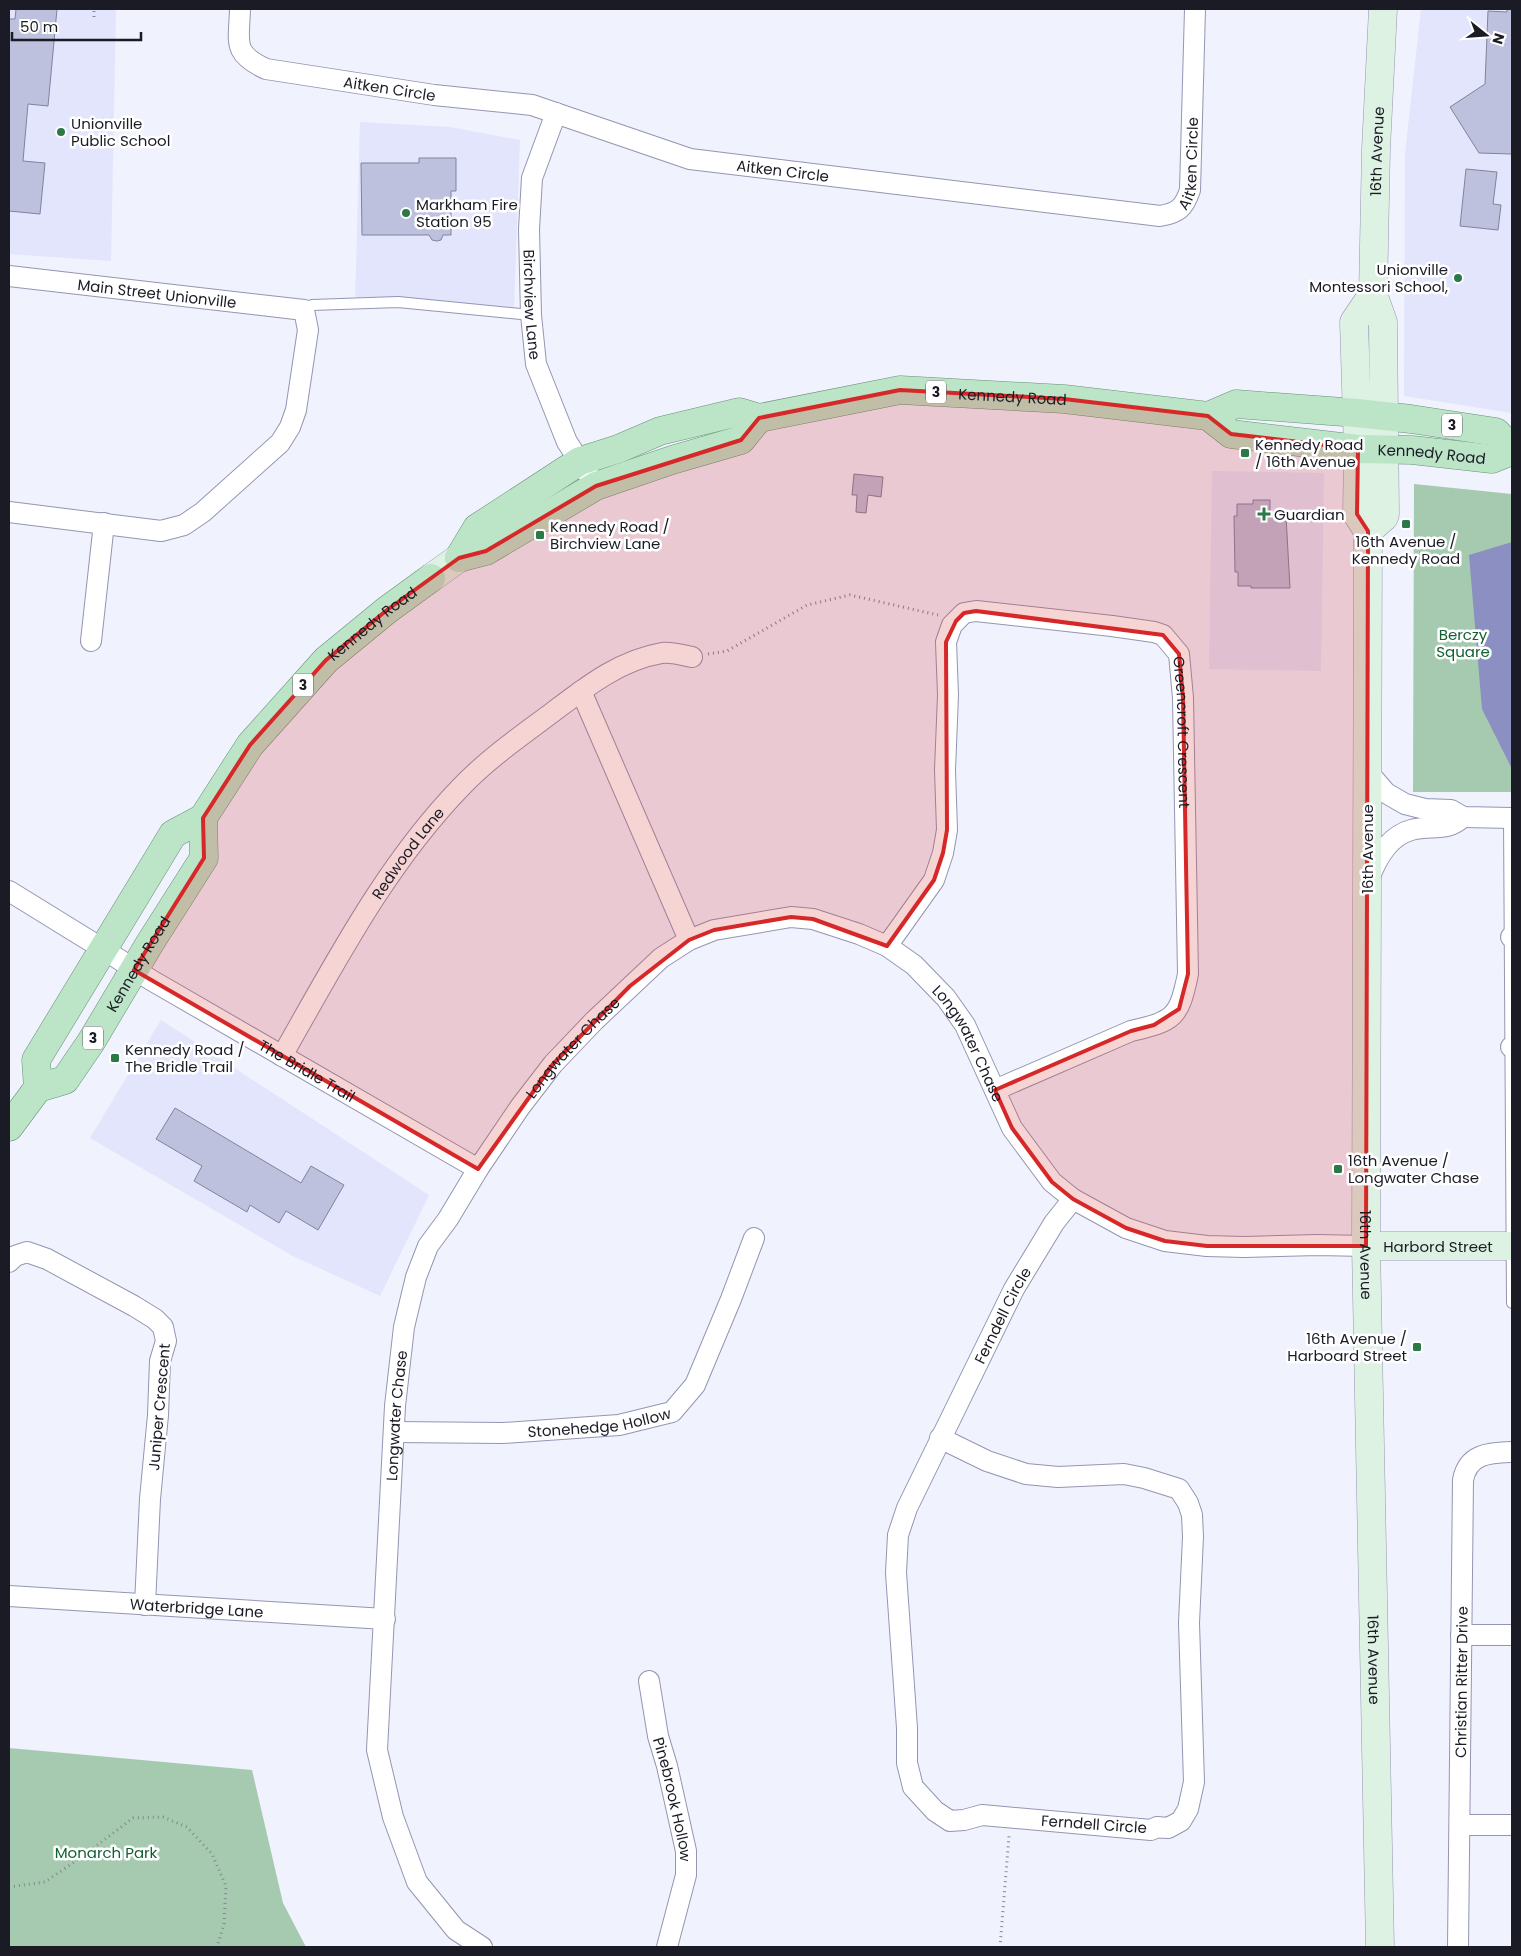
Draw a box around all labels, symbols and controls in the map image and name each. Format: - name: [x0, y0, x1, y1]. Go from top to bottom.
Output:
- scale bar: [12, 10, 141, 42]
- north arrow: [1461, 10, 1511, 60]
- text: 50 m: [20, 16, 58, 37]
- text: N: [1487, 31, 1510, 47]
- street label: Aitken Circle: [342, 71, 437, 106]
- street label: 16th Avenue: [1365, 106, 1389, 196]
- place label: Unionville Public School: [71, 113, 170, 151]
- street label: Aitken Circle: [1172, 117, 1203, 214]
- marker: Unionville Public School: [55, 126, 67, 138]
- street label: Aitken Circle: [735, 154, 830, 186]
- place label: Markham Fire Station 95: [416, 194, 518, 232]
- marker: Markham Fire Station 95: [400, 207, 412, 219]
- street label: Birchview Lane: [519, 249, 546, 361]
- place label: Unionville Montessori School,: [1309, 259, 1448, 297]
- marker: Unionville Montessori School,: [1452, 272, 1464, 284]
- street label: Main Street Unionville: [76, 273, 238, 313]
- road number: 3: [926, 381, 946, 404]
- street label: Kennedy Road: [958, 383, 1067, 410]
- road number: 3: [1442, 414, 1462, 436]
- place label: Kennedy Road / 16th Avenue: [1255, 434, 1363, 472]
- street label: Kennedy Road: [1377, 439, 1487, 469]
- marker: Kennedy Road / 16th Avenue: [1239, 447, 1251, 459]
- place label: Guardian: [1274, 504, 1345, 525]
- marker: Guardian: [1258, 508, 1270, 520]
- place label: Kennedy Road / Birchview Lane: [550, 516, 670, 554]
- marker: 16th Avenue / Kennedy Road: [1400, 518, 1412, 530]
- marker: Kennedy Road / Birchview Lane: [534, 529, 546, 541]
- place label: 16th Avenue / Kennedy Road: [1352, 531, 1460, 569]
- street label: Kennedy Road: [323, 581, 421, 665]
- park label: Berczy Square: [1436, 624, 1490, 662]
- street label: Greencroft Crescent: [1169, 655, 1195, 808]
- road number: 3: [293, 674, 313, 696]
- street label: Redwood Lane: [366, 802, 449, 903]
- street label: 16th Avenue: [1357, 804, 1378, 894]
- street label: Kennedy Road: [101, 912, 175, 1016]
- street label: Longwater Chase: [928, 980, 1009, 1105]
- street label: Longwater Chase: [520, 992, 624, 1102]
- road number: 3: [83, 1026, 103, 1050]
- street label: The Bridle Trail: [255, 1034, 359, 1106]
- place label: Kennedy Road / The Bridle Trail: [125, 1039, 245, 1077]
- marker: Kennedy Road / The Bridle Trail: [109, 1052, 121, 1064]
- place label: 16th Avenue / Longwater Chase: [1348, 1150, 1479, 1188]
- marker: 16th Avenue / Longwater Chase: [1332, 1163, 1344, 1175]
- street label: 16th Avenue: [1355, 1210, 1378, 1300]
- street label: Harbord Street: [1383, 1236, 1493, 1257]
- street label: Ferndell Circle: [969, 1263, 1036, 1367]
- place label: 16th Avenue / Harboard Street: [1287, 1328, 1407, 1366]
- marker: 16th Avenue / Harboard Street: [1411, 1341, 1423, 1353]
- street label: Juniper Crescent: [143, 1342, 175, 1472]
- street label: Longwater Chase: [381, 1349, 412, 1482]
- street label: Stonehedge Hollow: [527, 1402, 674, 1442]
- street label: Waterbridge Lane: [129, 1593, 264, 1622]
- street label: Christian Ritter Drive: [1450, 1606, 1472, 1758]
- street label: 16th Avenue: [1363, 1615, 1386, 1705]
- street label: Pinebrook Hollow: [648, 1735, 697, 1862]
- street label: Ferndell Circle: [1040, 1810, 1148, 1838]
- park label: Monarch Park: [55, 1842, 158, 1863]

